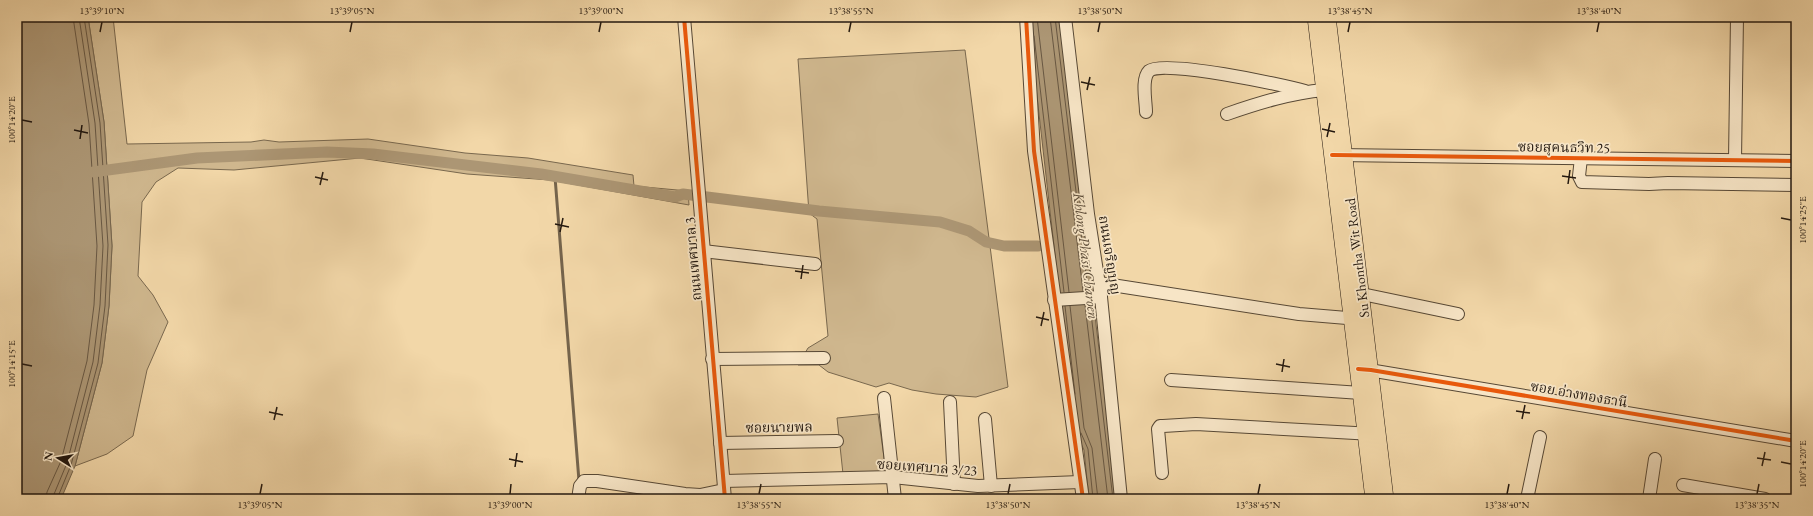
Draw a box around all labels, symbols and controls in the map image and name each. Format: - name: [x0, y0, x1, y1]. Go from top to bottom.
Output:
- text: 13°39'10"N: [80, 4, 125, 17]
- text: 13°39'05"N: [330, 4, 375, 17]
- text: 13°39'00"N: [579, 4, 624, 17]
- text: 13°38'55"N: [829, 4, 874, 17]
- text: 13°38'50"N: [1078, 4, 1123, 17]
- text: 13°38'45"N: [1328, 4, 1373, 17]
- text: 13°38'40"N: [1577, 4, 1622, 17]
- text: 100°14'20"E: [5, 96, 18, 144]
- street label: ซอยสุคนธวิท 25: [1518, 137, 1610, 157]
- water label: Khlong Phasi Charoen: [1069, 190, 1104, 321]
- street label: Su Khontha Wit Road: [1341, 196, 1373, 319]
- text: 100°14'25"E: [1796, 196, 1809, 244]
- street label: ถนนเจริญบุญ: [1095, 214, 1125, 296]
- street label: ถนนเทศบาล 3: [680, 216, 706, 301]
- text: 100°14'15"E: [5, 340, 18, 388]
- street label: ซอย อ่างทองธานี: [1529, 377, 1629, 411]
- street label: ซอยนายพล: [745, 417, 813, 437]
- north arrow: [38, 438, 78, 478]
- text: 100°14'20"E: [1796, 440, 1809, 488]
- text: N: [40, 450, 56, 462]
- street label: ซอยเทศบาล 3/23: [876, 455, 978, 480]
- text: 13°39'05"N: [238, 498, 283, 511]
- text: 13°39'00"N: [488, 498, 533, 511]
- text: 13°38'55"N: [737, 498, 782, 511]
- text: 13°38'50"N: [986, 498, 1031, 511]
- text: 13°38'45"N: [1236, 498, 1281, 511]
- text: 13°38'40"N: [1485, 498, 1530, 511]
- text: 13°38'35"N: [1735, 498, 1780, 511]

